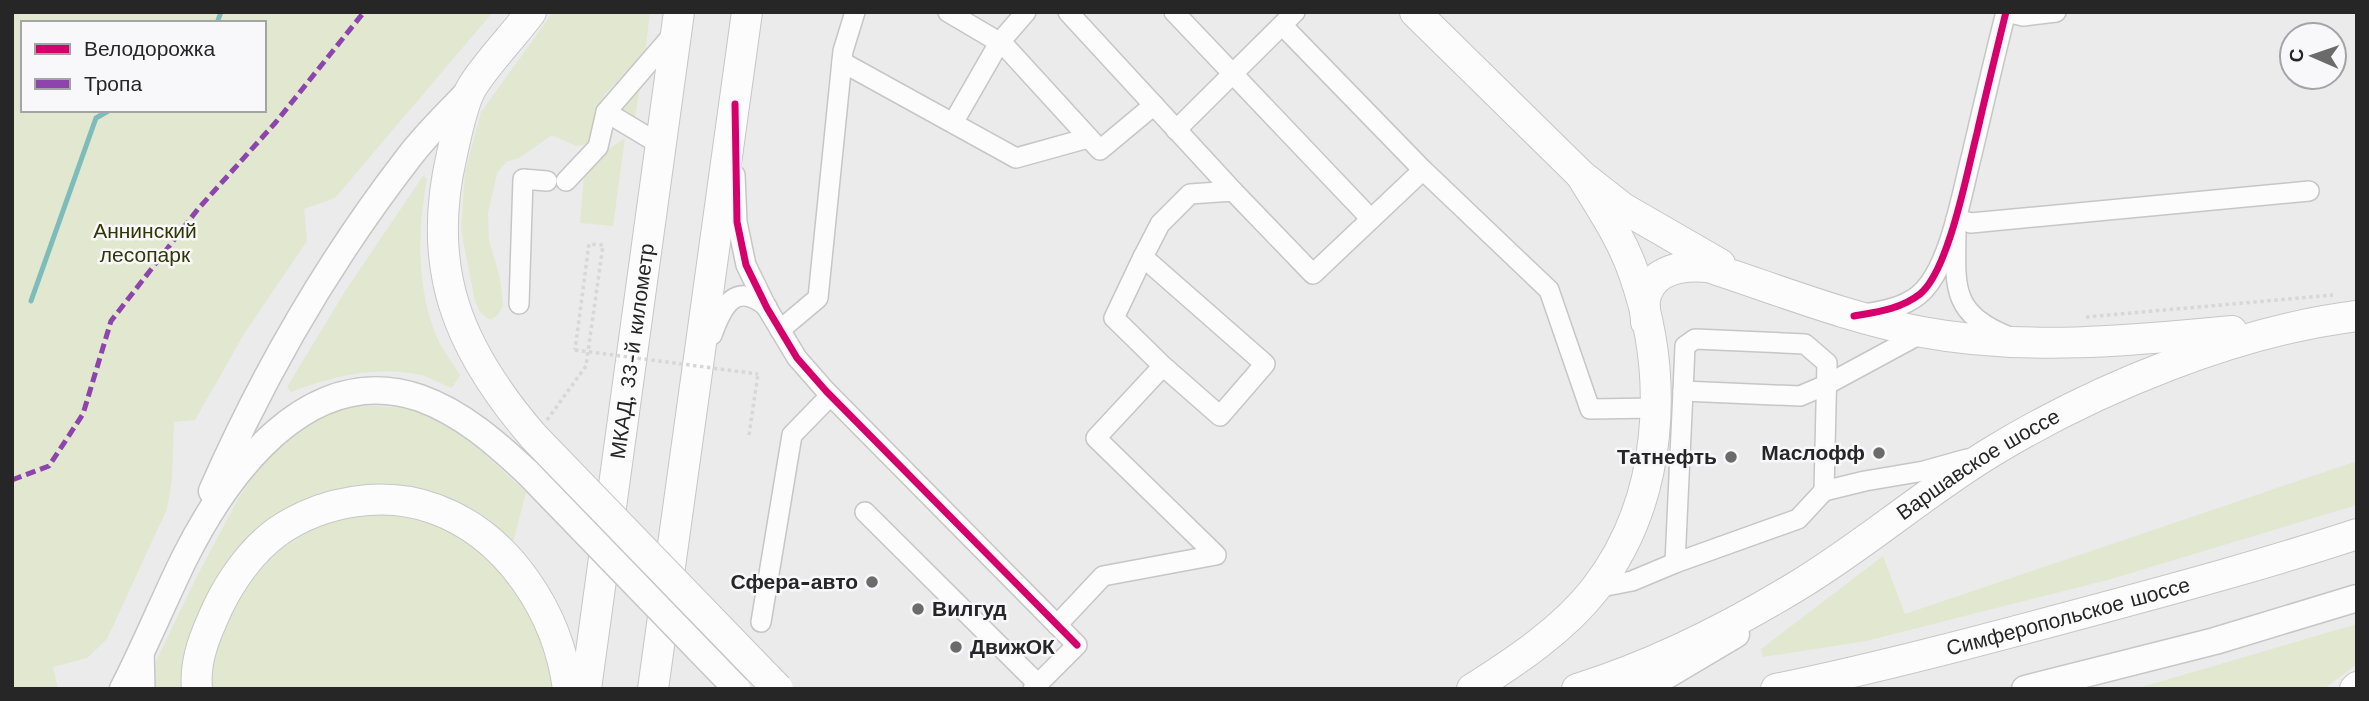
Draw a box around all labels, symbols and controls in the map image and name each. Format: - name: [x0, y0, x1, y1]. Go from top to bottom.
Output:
- legend: [21, 21, 266, 112]
- north arrow: [2278, 21, 2348, 91]
- text: Велодорожка: [84, 36, 215, 61]
- text: С: [2285, 48, 2308, 63]
- text: Тропа: [84, 71, 142, 96]
- park label: Аннинский лесопарк: [93, 218, 197, 267]
- street label: МКАД, 33-й километр: [605, 242, 659, 461]
- street label: Варшавское шоссе: [1891, 403, 2064, 525]
- place label: Маслофф: [1761, 440, 1865, 465]
- place label: Татнефть: [1617, 444, 1717, 469]
- marker: Маслофф: [1871, 445, 1887, 461]
- marker: Татнефть: [1723, 449, 1739, 465]
- place label: Сфера-авто: [731, 569, 858, 594]
- street label: Симферопольское шоссе: [1944, 572, 2193, 661]
- marker: Сфера-авто: [864, 574, 880, 590]
- place label: Вилгуд: [932, 596, 1007, 621]
- marker: Вилгуд: [910, 601, 926, 617]
- place label: ДвижОК: [970, 634, 1055, 659]
- marker: ДвижОК: [948, 639, 964, 655]

